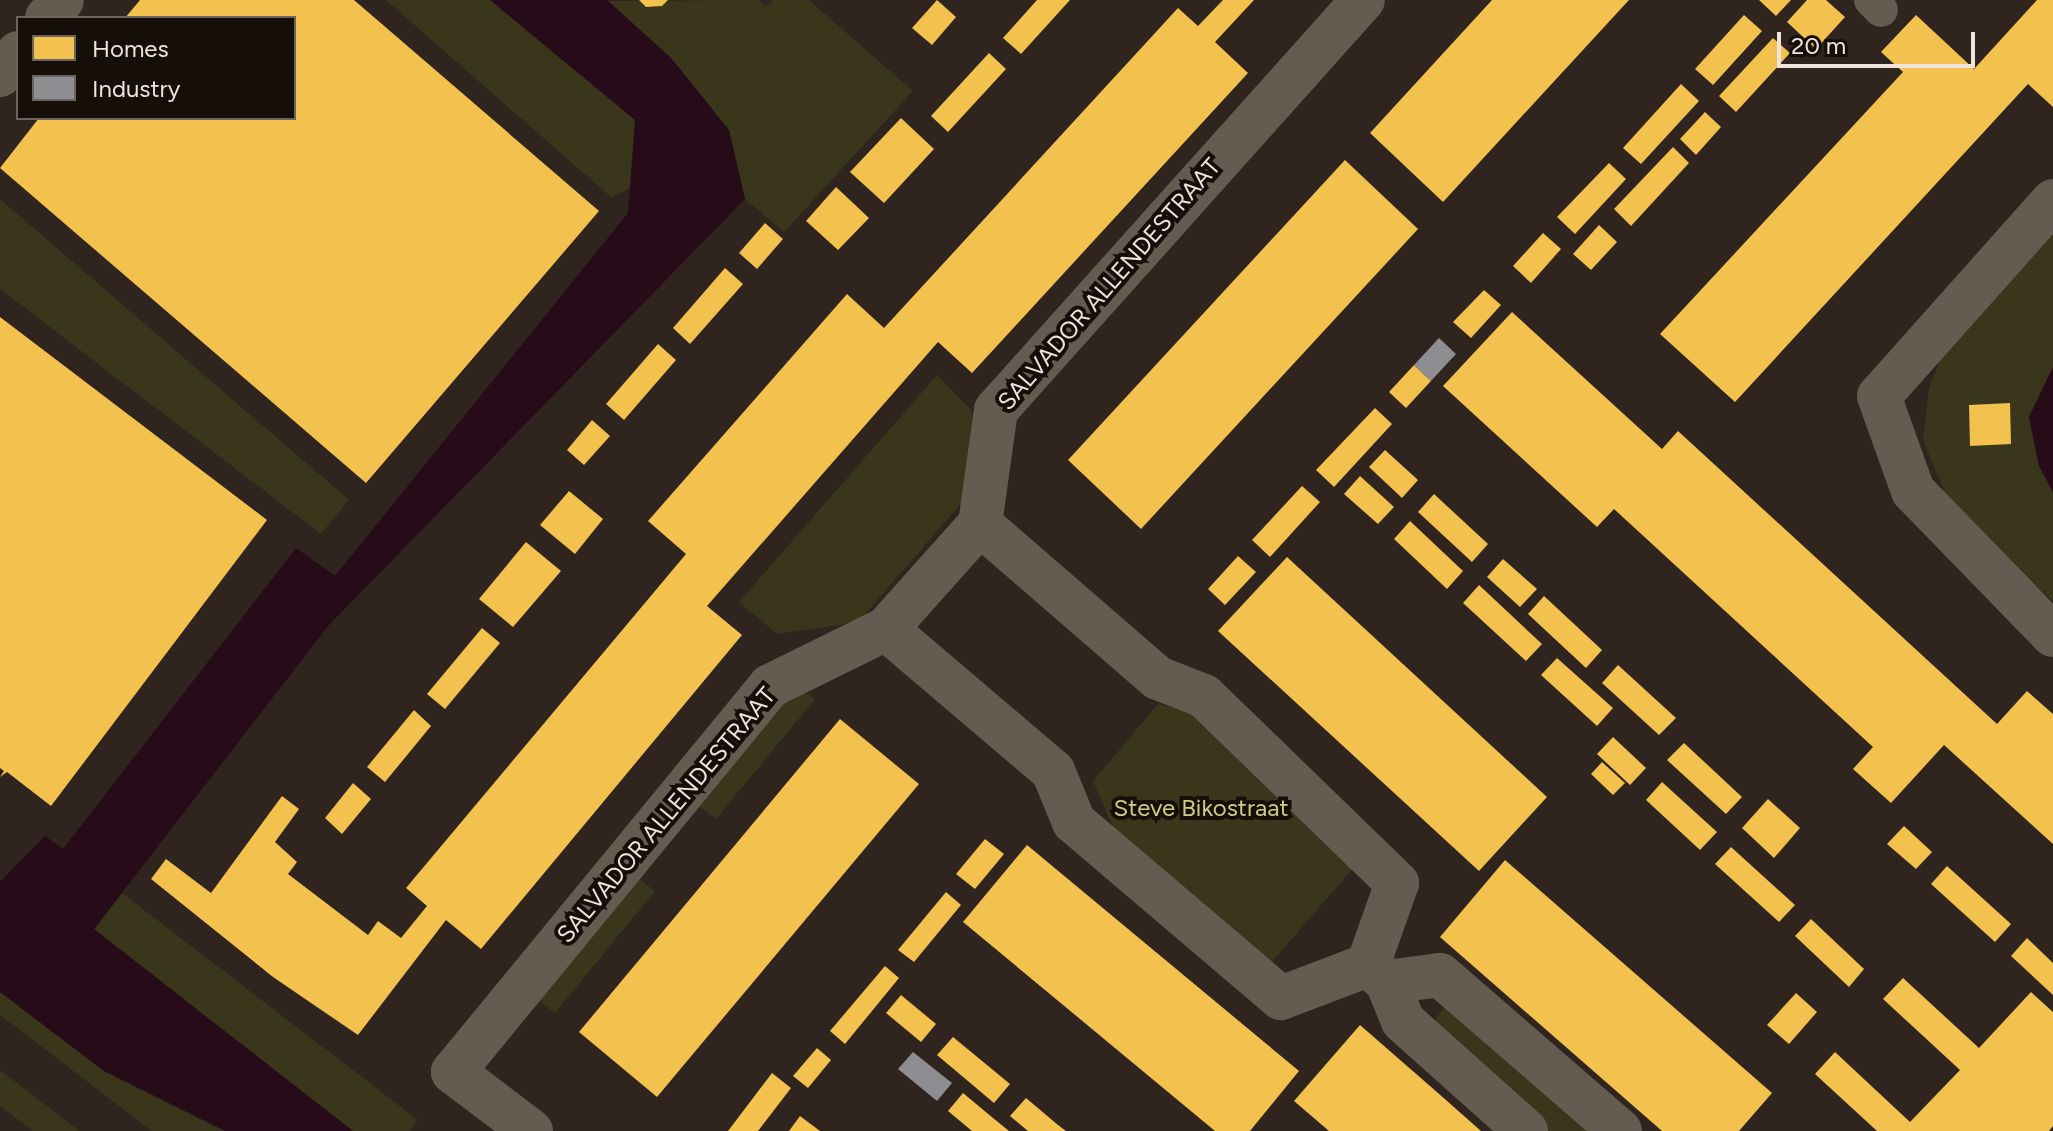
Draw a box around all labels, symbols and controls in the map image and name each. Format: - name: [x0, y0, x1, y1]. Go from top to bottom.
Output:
- legend: [16, 16, 296, 120]
- scale bar: [1781, 16, 1979, 66]
- text: 20 m: [1791, 31, 1846, 60]
- text: Homes: [92, 34, 169, 63]
- text: Industry: [92, 74, 180, 103]
- street label: SALVADOR ALLENDESTRAAT: [992, 152, 1226, 416]
- street label: SALVADOR ALLENDESTRAAT: [551, 681, 781, 949]
- park label: Steve Bikostraat: [1113, 794, 1289, 822]

